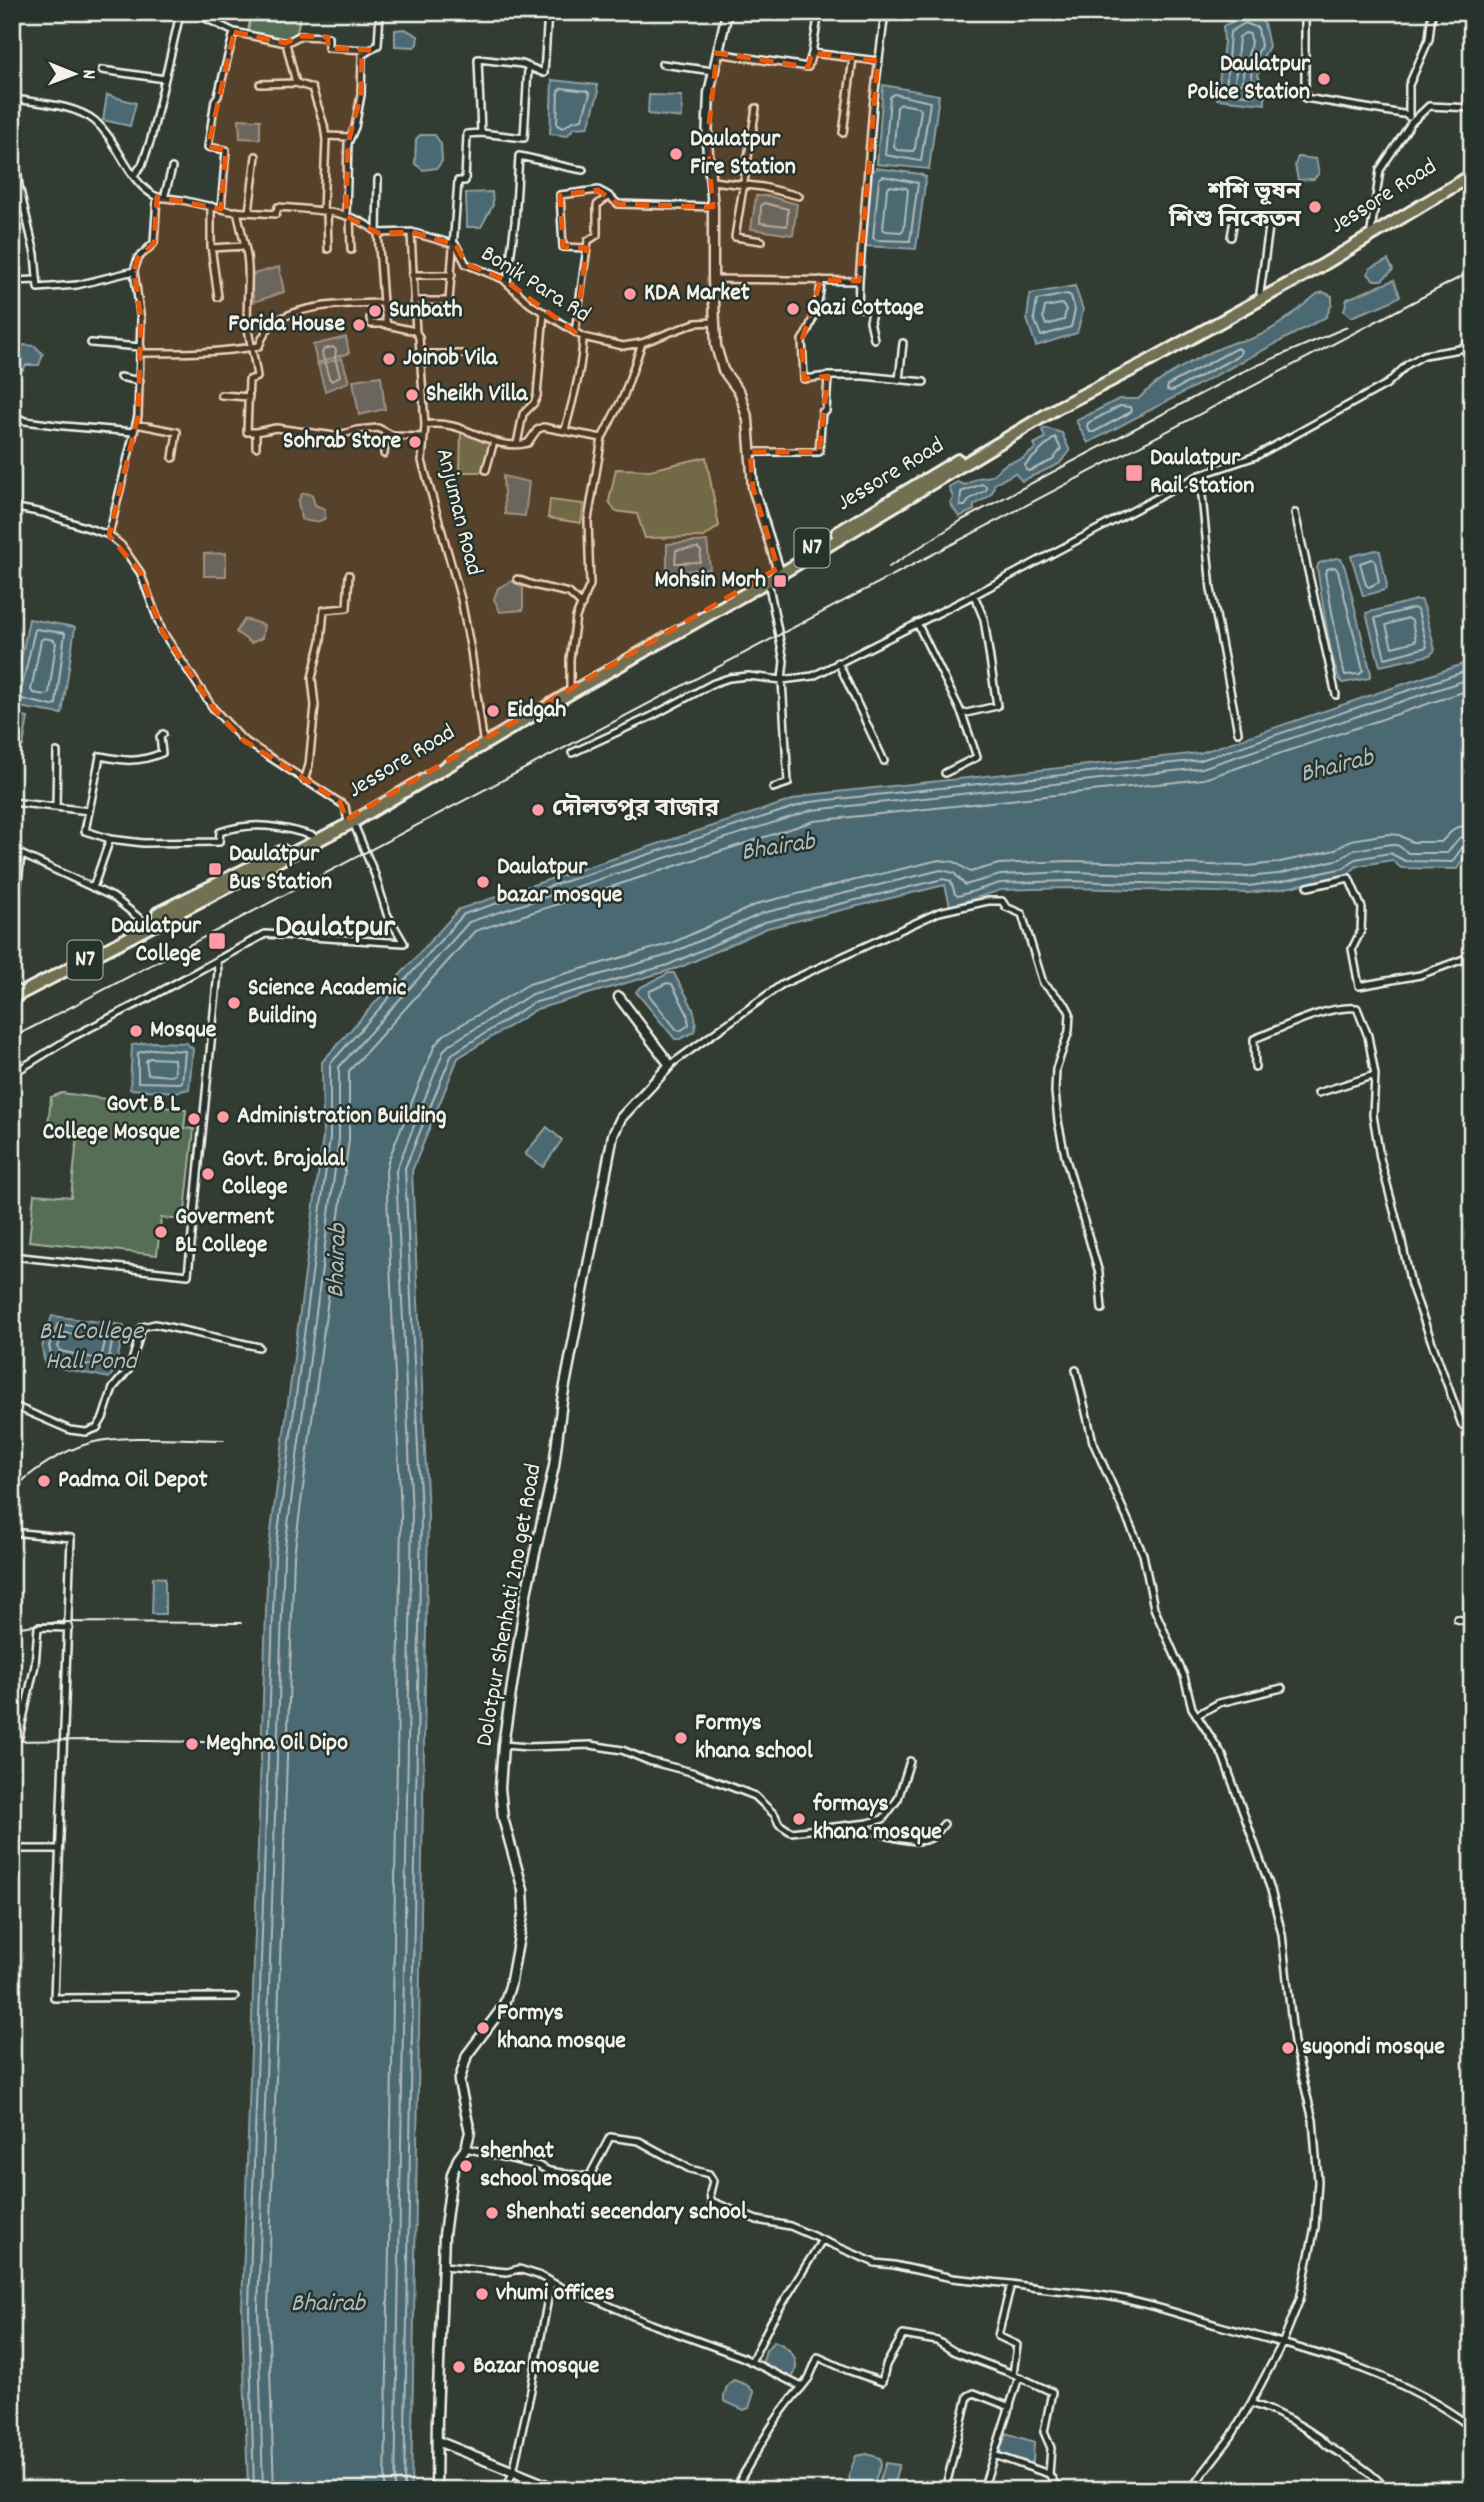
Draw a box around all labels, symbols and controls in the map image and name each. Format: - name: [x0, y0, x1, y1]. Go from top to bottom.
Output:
- north arrow: [38, 38, 108, 108]
- place label: Daulatpur Police Station: [1187, 48, 1311, 110]
- text: N: [74, 69, 101, 79]
- marker: Daulatpur Police Station: [1316, 71, 1332, 87]
- place label: Daulatpur Fire Station: [690, 123, 796, 185]
- marker: Daulatpur Fire Station: [668, 146, 684, 162]
- street label: Jessore Road: [1324, 151, 1444, 243]
- place label: শশি ভূষন শিশু নিকেতন: [1168, 176, 1302, 238]
- marker: শশি ভূষন শিশু নিকেতন: [1307, 199, 1323, 215]
- street label: Bonik Para Rd: [474, 238, 596, 332]
- place label: KDA Market: [644, 277, 750, 311]
- marker: KDA Market: [622, 286, 638, 302]
- place label: Qazi Cottage: [807, 292, 924, 326]
- place label: Sunbath: [389, 294, 463, 328]
- marker: Qazi Cottage: [785, 301, 801, 317]
- marker: Sunbath: [367, 303, 383, 319]
- place label: Forida House: [228, 308, 345, 342]
- marker: Forida House: [351, 317, 367, 333]
- place label: Joinob Vila: [403, 342, 498, 376]
- marker: Joinob Vila: [381, 351, 397, 367]
- place label: Sheikh Villa: [426, 378, 528, 412]
- marker: Sheikh Villa: [404, 387, 420, 403]
- place label: Sohrab Store: [283, 425, 401, 459]
- street label: Jessore Road: [831, 430, 951, 520]
- marker: Sohrab Store: [407, 434, 423, 450]
- place label: Daulatpur Rail Station: [1150, 442, 1254, 504]
- street label: Anjuman Road: [426, 445, 490, 579]
- marker: Daulatpur Rail Station: [1124, 463, 1144, 483]
- road number: N7: [794, 528, 830, 568]
- place label: Mohsin Morh: [655, 564, 766, 598]
- marker: Mohsin Morh: [772, 573, 788, 589]
- place label: Eidgah: [507, 694, 566, 728]
- marker: Eidgah: [485, 703, 501, 719]
- street label: Jessore Road: [342, 717, 462, 807]
- water label: Bhairab: [1296, 739, 1380, 794]
- place label: দৌলতপুর বাজার: [552, 793, 719, 827]
- marker: দৌলতপুর বাজার: [530, 802, 546, 818]
- water label: Bhairab: [738, 823, 820, 872]
- place label: Daulatpur Bus Station: [229, 838, 332, 900]
- place label: Daulatpur bazar mosque: [497, 851, 623, 913]
- marker: Daulatpur Bus Station: [207, 861, 223, 877]
- marker: Daulatpur bazar mosque: [475, 874, 491, 890]
- district label: Daulatpur: [275, 906, 396, 952]
- place label: Daulatpur College: [111, 910, 202, 972]
- marker: Daulatpur College: [207, 931, 227, 951]
- road number: N7: [68, 940, 102, 979]
- place label: Science Academic Building: [248, 972, 407, 1034]
- marker: Science Academic Building: [226, 995, 242, 1011]
- place label: Mosque: [150, 1014, 217, 1048]
- marker: Mosque: [128, 1023, 144, 1039]
- place label: Govt B L College Mosque: [42, 1088, 180, 1150]
- place label: Administration Building: [237, 1100, 446, 1134]
- marker: Administration Building: [215, 1109, 231, 1125]
- marker: Govt B L College Mosque: [186, 1111, 202, 1127]
- place label: Govt. Brajalal College: [222, 1143, 345, 1205]
- marker: Govt. Brajalal College: [200, 1166, 216, 1182]
- place label: Goverment BL College: [175, 1201, 274, 1263]
- water label: Bhairab: [318, 1221, 358, 1299]
- marker: Goverment BL College: [153, 1224, 169, 1240]
- water label: B.L College Hall Pond: [39, 1314, 145, 1381]
- street label: Dolotpur Shenhati 2no get Road: [468, 1461, 552, 1749]
- place label: Padma Oil Depot: [58, 1464, 208, 1498]
- marker: Padma Oil Depot: [36, 1473, 52, 1489]
- place label: Formys khana school: [695, 1707, 813, 1769]
- place label: Meghna Oil Dipo: [206, 1727, 348, 1761]
- marker: Formys khana school: [673, 1730, 689, 1746]
- marker: Meghna Oil Dipo: [184, 1736, 200, 1752]
- place label: formays khana mosque: [812, 1788, 942, 1850]
- marker: formays khana mosque: [791, 1811, 807, 1827]
- place label: Formys khana mosque: [497, 1997, 626, 2059]
- marker: Formys khana mosque: [475, 2020, 491, 2036]
- place label: sugondi mosque: [1302, 2031, 1445, 2065]
- marker: sugondi mosque: [1280, 2040, 1296, 2056]
- place label: shenhat school mosque: [480, 2135, 613, 2197]
- marker: shenhat school mosque: [458, 2158, 474, 2174]
- place label: Shenhati secendary school: [506, 2196, 747, 2230]
- marker: Shenhati secendary school: [484, 2205, 500, 2221]
- place label: vhumi offices: [496, 2277, 615, 2311]
- water label: Bhairab: [291, 2286, 368, 2323]
- marker: vhumi offices: [474, 2286, 490, 2302]
- place label: Bazar mosque: [473, 2350, 600, 2384]
- marker: Bazar mosque: [451, 2359, 467, 2375]

